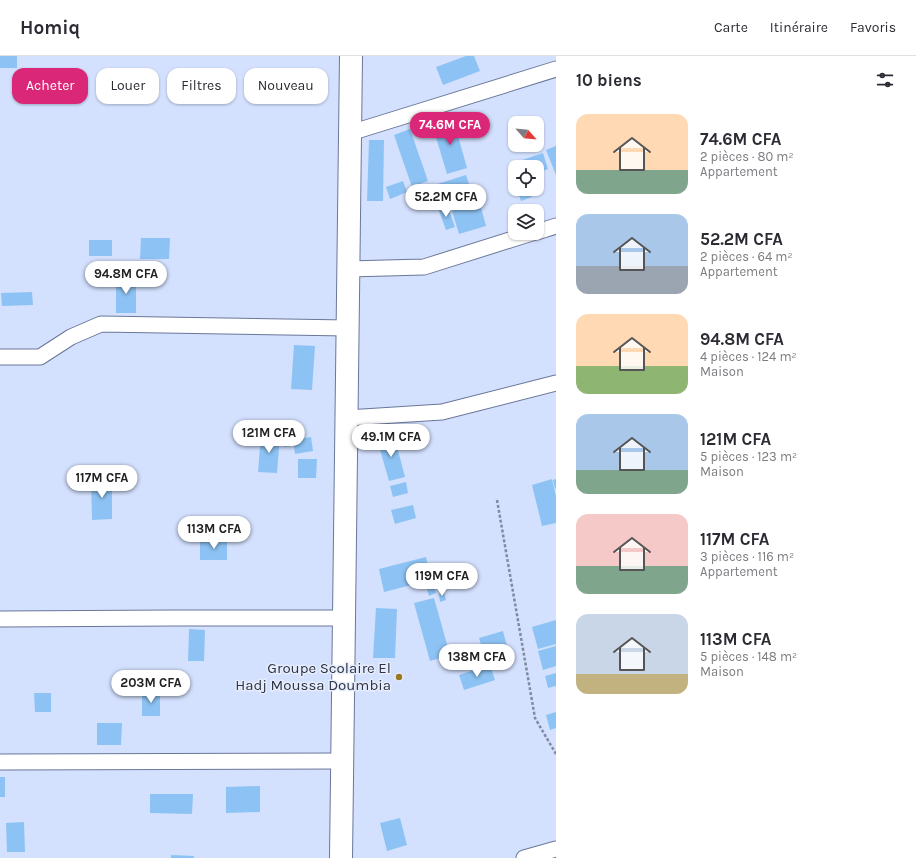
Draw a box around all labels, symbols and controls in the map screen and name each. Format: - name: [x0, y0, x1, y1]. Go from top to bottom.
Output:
- text: Homiq: [20, 17, 80, 39]
- text: Carte: [714, 19, 748, 36]
- text: Itinéraire: [770, 19, 828, 36]
- text: Favoris: [850, 19, 896, 36]
- chip: Acheter: [12, 68, 88, 104]
- chip: Louer: [96, 68, 159, 104]
- chip: Filtres: [167, 68, 236, 104]
- chip: Nouveau: [244, 68, 328, 104]
- icon: filters: [874, 69, 896, 91]
- text: 10 biens: [576, 70, 642, 90]
- pin: 74.6M CFA: [404, 112, 496, 146]
- north arrow: [508, 116, 544, 152]
- map controls: [508, 116, 544, 240]
- text: 74.6M CFA: [419, 117, 481, 132]
- text: 74.6M CFA: [700, 129, 781, 149]
- icon: home: [608, 130, 656, 178]
- text: 2 pièces · 80 m²: [700, 149, 794, 164]
- button: locate: [508, 160, 544, 196]
- text: Appartement: [700, 164, 778, 179]
- pin: 52.2M CFA: [400, 184, 492, 218]
- text: 52.2M CFA: [414, 189, 478, 204]
- button: layers: [508, 204, 544, 240]
- text: 52.2M CFA: [700, 229, 783, 249]
- icon: home: [608, 230, 656, 278]
- text: 2 pièces · 64 m²: [700, 249, 793, 264]
- pin: 94.8M CFA: [80, 261, 172, 295]
- text: Appartement: [700, 264, 778, 279]
- text: 94.8M CFA: [94, 266, 158, 281]
- text: 94.8M CFA: [700, 329, 784, 349]
- icon: home: [608, 330, 656, 378]
- text: 4 pièces · 124 m²: [700, 349, 797, 364]
- text: Maison: [700, 364, 744, 379]
- pin: 121M CFA: [228, 420, 310, 454]
- pin: 49.1M CFA: [345, 424, 437, 458]
- text: 121M CFA: [242, 425, 296, 440]
- text: 49.1M CFA: [361, 429, 421, 444]
- text: 121M CFA: [700, 429, 771, 449]
- icon: home: [608, 430, 656, 478]
- text: 5 pièces · 123 m²: [700, 449, 797, 464]
- text: Maison: [700, 464, 744, 479]
- pin: 117M CFA: [61, 465, 143, 499]
- text: 117M CFA: [75, 470, 129, 485]
- pin: 113M CFA: [173, 516, 255, 550]
- text: 113M CFA: [187, 521, 241, 536]
- text: 117M CFA: [700, 529, 769, 549]
- icon: home: [608, 530, 656, 578]
- text: 3 pièces · 116 m²: [700, 549, 794, 564]
- pin: 119M CFA: [401, 563, 483, 597]
- text: Appartement: [700, 564, 778, 579]
- text: 119M CFA: [415, 568, 469, 583]
- text: 113M CFA: [700, 629, 771, 649]
- icon: home: [608, 630, 656, 678]
- pin: 138M CFA: [436, 644, 518, 678]
- text: 138M CFA: [448, 649, 506, 664]
- text: 5 pièces · 148 m²: [700, 649, 797, 664]
- place label: Groupe Scolaire El Hadj Moussa Doumbia: [235, 659, 391, 694]
- text: Maison: [700, 664, 744, 679]
- pin: 203M CFA: [110, 670, 192, 704]
- marker: Groupe Scolaire El Hadj Moussa Doumbia: [394, 672, 404, 682]
- text: 203M CFA: [120, 675, 182, 690]

